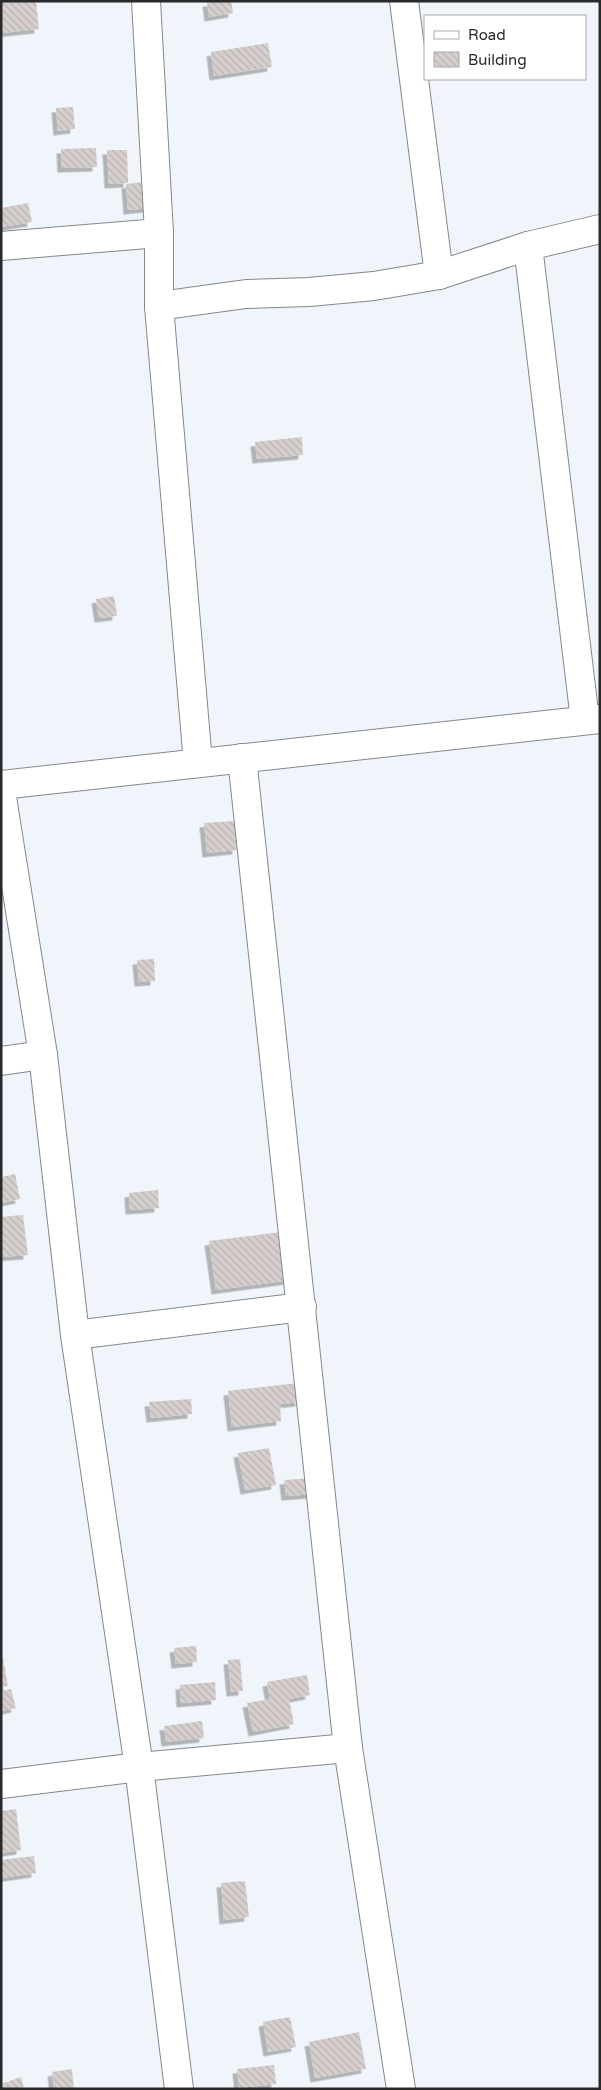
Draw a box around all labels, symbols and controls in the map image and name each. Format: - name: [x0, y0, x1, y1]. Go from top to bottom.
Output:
- legend: [424, 15, 586, 80]
- text: Road: [468, 26, 506, 44]
- text: Building: [468, 51, 527, 69]

